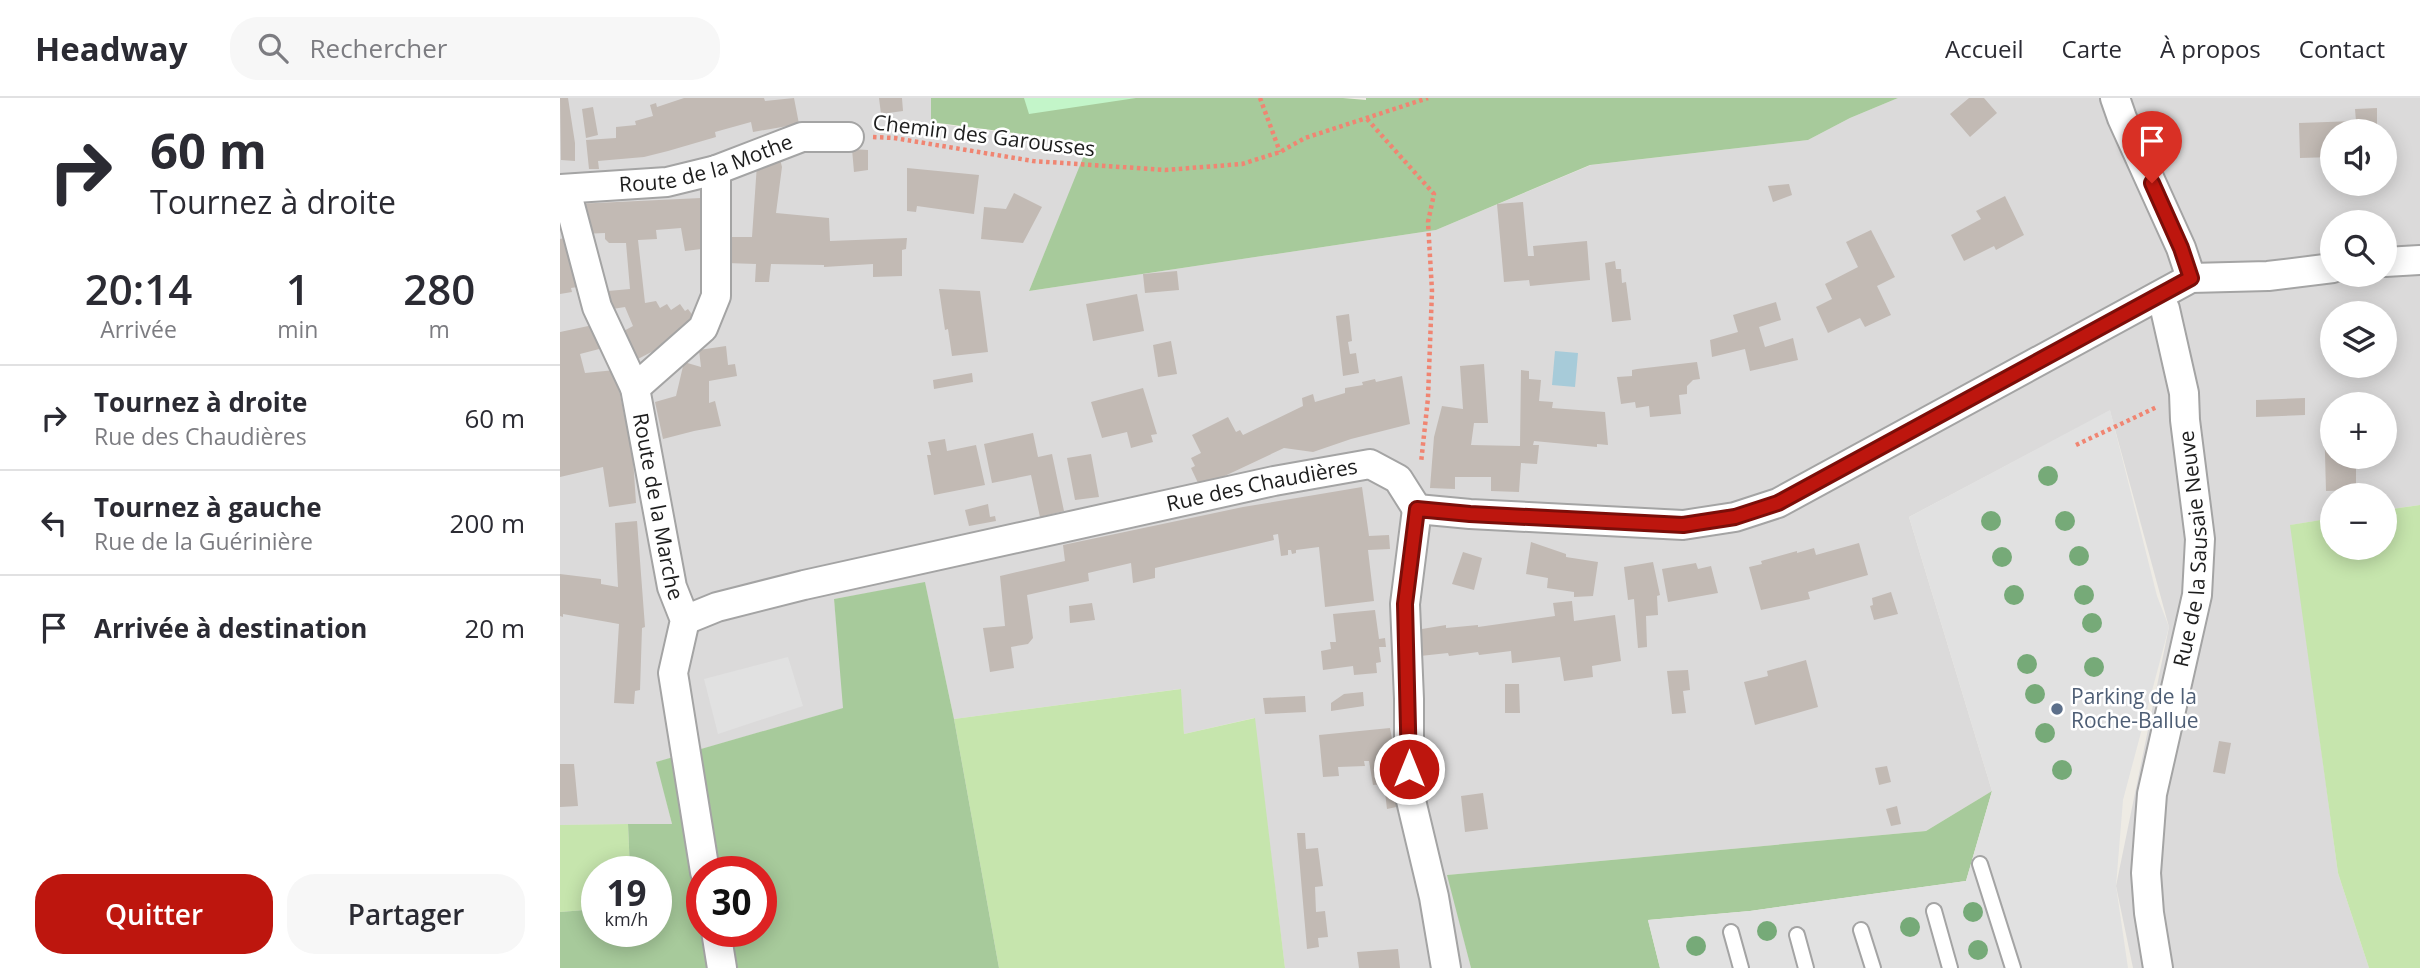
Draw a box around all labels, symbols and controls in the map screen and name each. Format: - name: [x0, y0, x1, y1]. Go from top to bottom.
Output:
- search box: [230, 17, 720, 80]
- text: Headway: [35, 26, 188, 71]
- icon: search: [254, 29, 292, 67]
- text: Rechercher: [310, 30, 447, 66]
- text: Accueil: [1945, 32, 2024, 65]
- text: Carte: [2062, 32, 2122, 65]
- text: À propos: [2160, 32, 2261, 65]
- text: Contact: [2299, 32, 2385, 65]
- street label: Chemin des Garousses: [871, 107, 1097, 163]
- pin: [2122, 111, 2182, 183]
- text: 60 m: [150, 117, 267, 183]
- map controls: [2320, 119, 2397, 560]
- button: sound: [2320, 119, 2397, 196]
- icon: arrive: [2133, 122, 2171, 160]
- icon: right: [35, 126, 126, 217]
- street label: Route de la Mothe: [618, 127, 796, 198]
- text: Tournez à droite: [150, 180, 396, 223]
- button: search: [2320, 210, 2397, 287]
- text: 20:14: [85, 260, 192, 317]
- text: 1: [286, 260, 310, 317]
- text: 280: [403, 260, 475, 317]
- button: layers: [2320, 301, 2397, 378]
- text: Arrivée: [100, 313, 177, 345]
- text: min: [277, 313, 318, 345]
- text: m: [429, 313, 450, 345]
- text: Tournez à droite: [94, 384, 307, 420]
- button: +: [2320, 392, 2397, 469]
- icon: right: [35, 399, 73, 437]
- text: 60 m: [464, 400, 525, 436]
- street label: Route de la Marche: [627, 410, 691, 604]
- text: Rue des Chaudières: [94, 420, 307, 452]
- street label: Rue de la Sausaie Neuve: [2166, 429, 2213, 670]
- street label: Rue des Chaudières: [1164, 451, 1359, 517]
- button: −: [2320, 483, 2397, 560]
- text: Tournez à gauche: [94, 489, 322, 525]
- icon: left: [35, 504, 73, 542]
- text: 200 m: [450, 505, 525, 541]
- text: Rue de la Guérinière: [94, 525, 313, 557]
- icon: arrive: [35, 609, 73, 647]
- text: Arrivée à destination: [94, 610, 367, 646]
- text: 20 m: [464, 610, 525, 646]
- place label: Parking de la Roche-Ballue: [2071, 682, 2199, 734]
- marker: Parking de la Roche-Ballue: [2049, 701, 2065, 717]
- position arrow: [1372, 732, 1446, 806]
- speed limit sign: 30: [686, 856, 777, 947]
- text: 19: [606, 869, 647, 916]
- button: Quitter: [35, 874, 273, 954]
- button: Partager: [287, 874, 525, 954]
- text: km/h: [605, 907, 648, 931]

